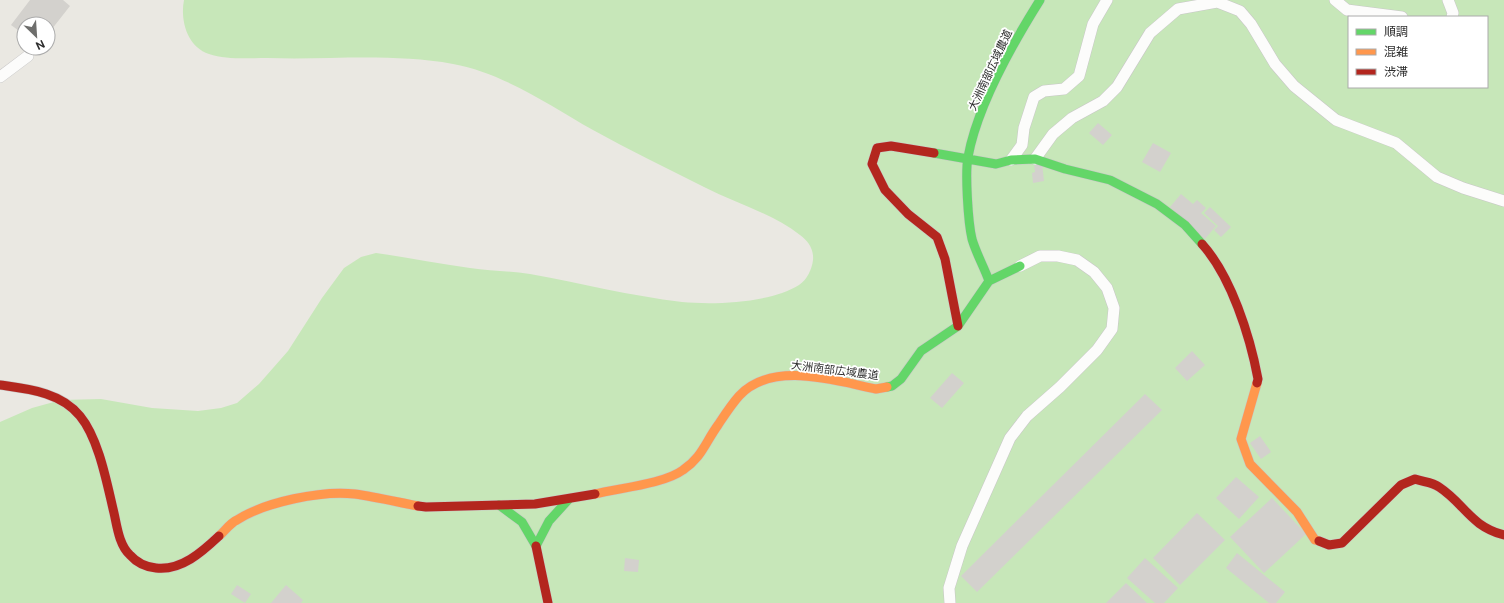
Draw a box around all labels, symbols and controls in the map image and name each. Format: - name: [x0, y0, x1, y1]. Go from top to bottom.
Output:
- north arrow: [16, 16, 56, 56]
- legend: [1348, 16, 1488, 88]
- text: 順調: [1384, 25, 1408, 39]
- street label: 大洲南部広域農道: [966, 28, 1014, 112]
- text: N: [34, 38, 47, 52]
- text: 混雑: [1384, 45, 1408, 59]
- text: 渋滞: [1384, 65, 1408, 79]
- street label: 大洲南部広域農道: [791, 359, 879, 381]

